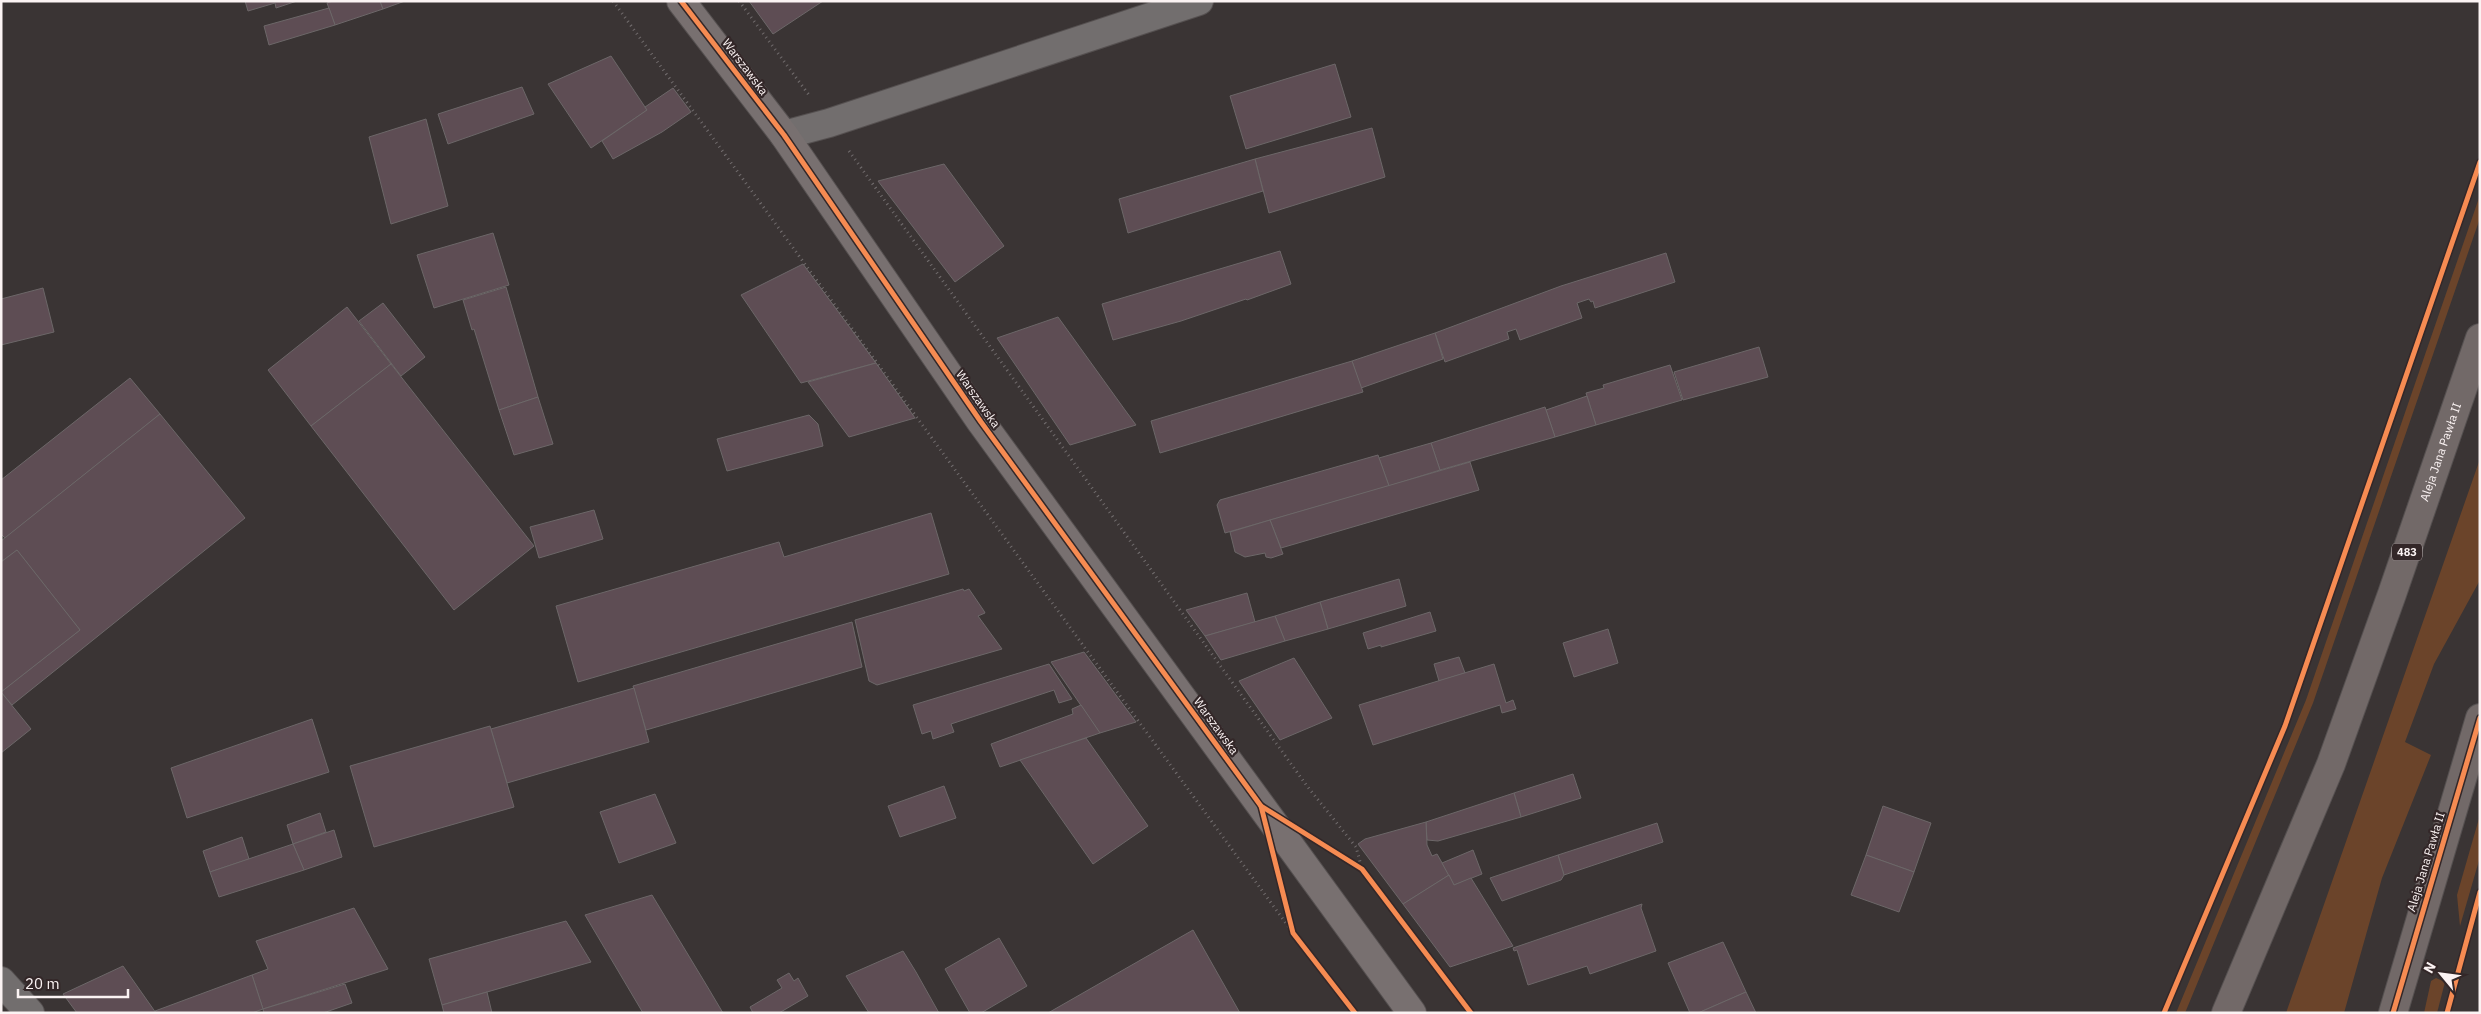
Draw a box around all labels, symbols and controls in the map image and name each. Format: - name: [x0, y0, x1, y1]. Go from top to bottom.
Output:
- street label: Warszawska: [719, 36, 772, 98]
- street label: Warszawska: [953, 367, 1004, 431]
- street label: Aleja Jana Pawła II: [2416, 400, 2464, 503]
- road number: 483: [2392, 544, 2422, 560]
- street label: Warszawska: [1191, 694, 1242, 758]
- street label: Aleja Jana Pawła II: [2403, 810, 2448, 913]
- north arrow: [2416, 949, 2466, 999]
- text: N: [2419, 959, 2440, 976]
- scale bar: [18, 966, 128, 998]
- text: 20 m: [25, 974, 60, 993]

